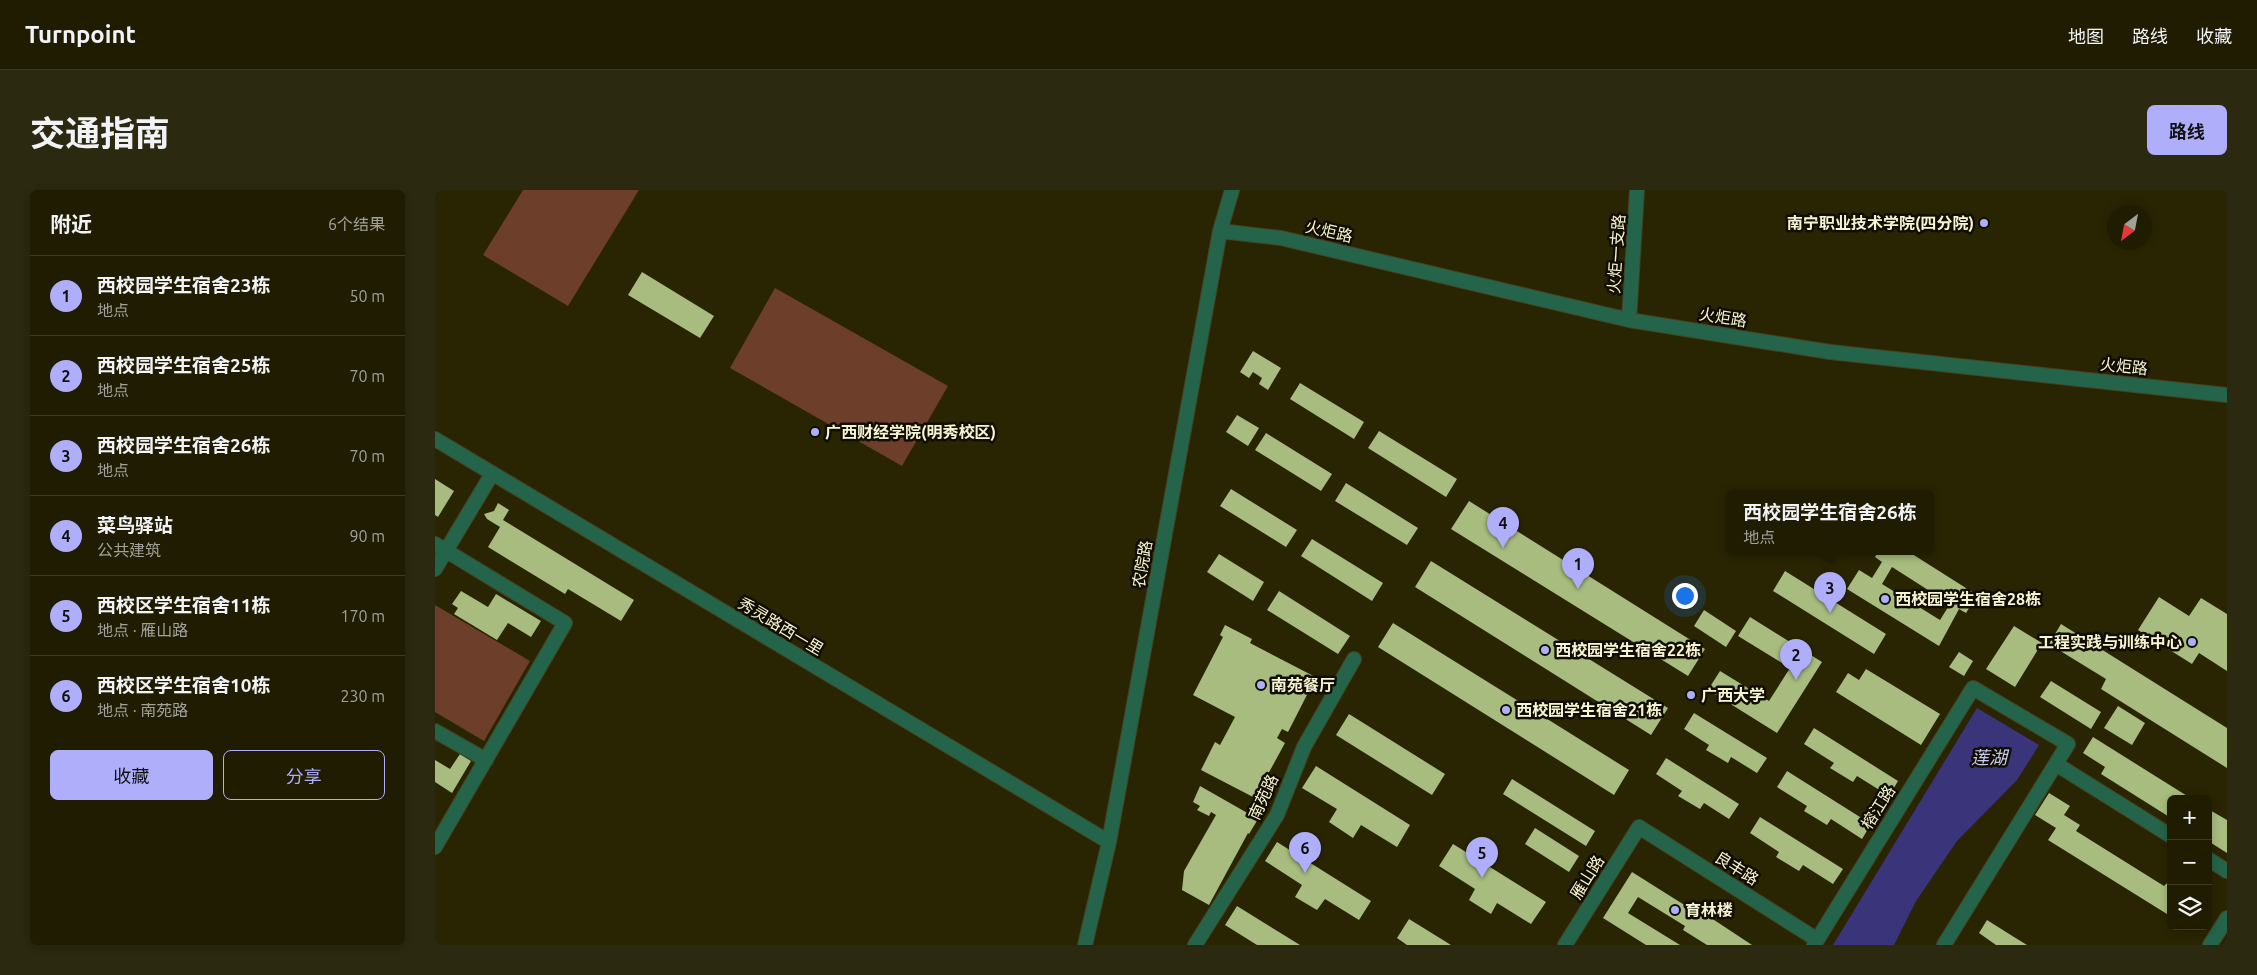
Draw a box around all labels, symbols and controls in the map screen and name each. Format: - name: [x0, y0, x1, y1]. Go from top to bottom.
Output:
- text: Turnpoint: [25, 21, 136, 48]
- text: 地图: [2068, 26, 2104, 46]
- text: 路线: [2132, 26, 2168, 46]
- text: 收藏: [2196, 26, 2232, 46]
- button: 路线: [2147, 105, 2227, 155]
- text: 交通指南: [30, 113, 170, 153]
- north arrow: [2107, 205, 2152, 250]
- text: 附近: [50, 212, 92, 236]
- street label: 火炬一支路: [1604, 213, 1628, 295]
- place label: 南宁职业技术学院(四分院): [1787, 214, 1974, 233]
- text: 6个结果: [328, 215, 385, 233]
- street label: 火炬路: [1304, 217, 1354, 245]
- marker: 南宁职业技术学院(四分院): [1978, 217, 1990, 229]
- text: 西校园学生宿舍23栋: [97, 274, 270, 296]
- text: 1: [61, 287, 71, 305]
- text: 50 m: [349, 287, 385, 305]
- text: 地点: [97, 301, 129, 319]
- street label: 火炬路: [1698, 304, 1748, 330]
- text: 西校园学生宿舍25栋: [97, 354, 270, 376]
- street label: 火炬路: [2099, 355, 2149, 377]
- text: 2: [61, 367, 71, 385]
- text: 70 m: [349, 367, 385, 385]
- text: 地点: [97, 381, 129, 399]
- place label: 广西财经学院(明秀校区): [825, 423, 996, 442]
- marker: 广西财经学院(明秀校区): [809, 426, 821, 438]
- text: 西校园学生宿舍26栋: [97, 434, 270, 456]
- text: 3: [61, 447, 71, 465]
- text: 70 m: [349, 447, 385, 465]
- text: 地点: [97, 461, 129, 479]
- popup: [1726, 490, 1934, 555]
- text: 西校园学生宿舍26栋: [1743, 501, 1917, 523]
- pin: 4: [1487, 507, 1519, 548]
- text: 菜鸟驿站: [97, 514, 173, 536]
- text: 4: [61, 527, 71, 545]
- text: 90 m: [349, 527, 385, 545]
- text: 地点: [1743, 528, 1775, 546]
- street label: 农院路: [1129, 539, 1155, 589]
- text: 公共建筑: [97, 541, 161, 559]
- pin: 1: [1562, 548, 1594, 589]
- pin: 3: [1814, 572, 1846, 613]
- your location: [1672, 583, 1698, 609]
- place label: 西校园学生宿舍28栋: [1895, 590, 2041, 608]
- marker: 西校园学生宿舍28栋: [1879, 593, 1891, 605]
- text: 西校区学生宿舍11栋: [97, 594, 270, 616]
- street label: 秀灵路西一里: [735, 594, 827, 658]
- text: 5: [61, 607, 71, 625]
- text: 170 m: [340, 607, 385, 625]
- text: 地点 · 雁山路: [97, 621, 188, 639]
- place label: 工程实践与训练中心: [2038, 633, 2182, 651]
- marker: 工程实践与训练中心: [2186, 636, 2198, 648]
- pin: 2: [1780, 639, 1812, 680]
- place label: 西校园学生宿舍22栋: [1555, 641, 1701, 659]
- marker: 西校园学生宿舍22栋: [1539, 644, 1551, 656]
- text: 西校区学生宿舍10栋: [97, 674, 270, 696]
- place label: 南苑餐厅: [1271, 676, 1335, 694]
- marker: 南苑餐厅: [1255, 679, 1267, 691]
- place label: 广西大学: [1701, 686, 1765, 704]
- text: 6: [61, 687, 71, 705]
- text: 230 m: [340, 687, 385, 705]
- marker: 广西大学: [1685, 689, 1697, 701]
- text: 地点 · 南苑路: [97, 701, 188, 719]
- place label: 西校园学生宿舍21栋: [1516, 701, 1662, 719]
- marker: 西校园学生宿舍21栋: [1500, 704, 1512, 716]
- water label: 莲湖: [1971, 747, 2010, 767]
- button: 收藏: [50, 750, 213, 800]
- button: 分享: [223, 750, 385, 800]
- street label: 南苑路: [1245, 771, 1281, 823]
- street label: 榕江路: [1858, 782, 1898, 832]
- map controls: [2167, 795, 2212, 930]
- button: +: [2167, 795, 2212, 840]
- pin: 6: [1289, 832, 1321, 873]
- pin: 5: [1466, 837, 1498, 878]
- button: −: [2167, 840, 2212, 885]
- street label: 良丰路: [1712, 848, 1762, 888]
- street label: 雁山路: [1567, 852, 1607, 902]
- button: layers: [2167, 885, 2212, 930]
- place label: 育林楼: [1685, 901, 1733, 919]
- marker: 育林楼: [1669, 904, 1681, 916]

